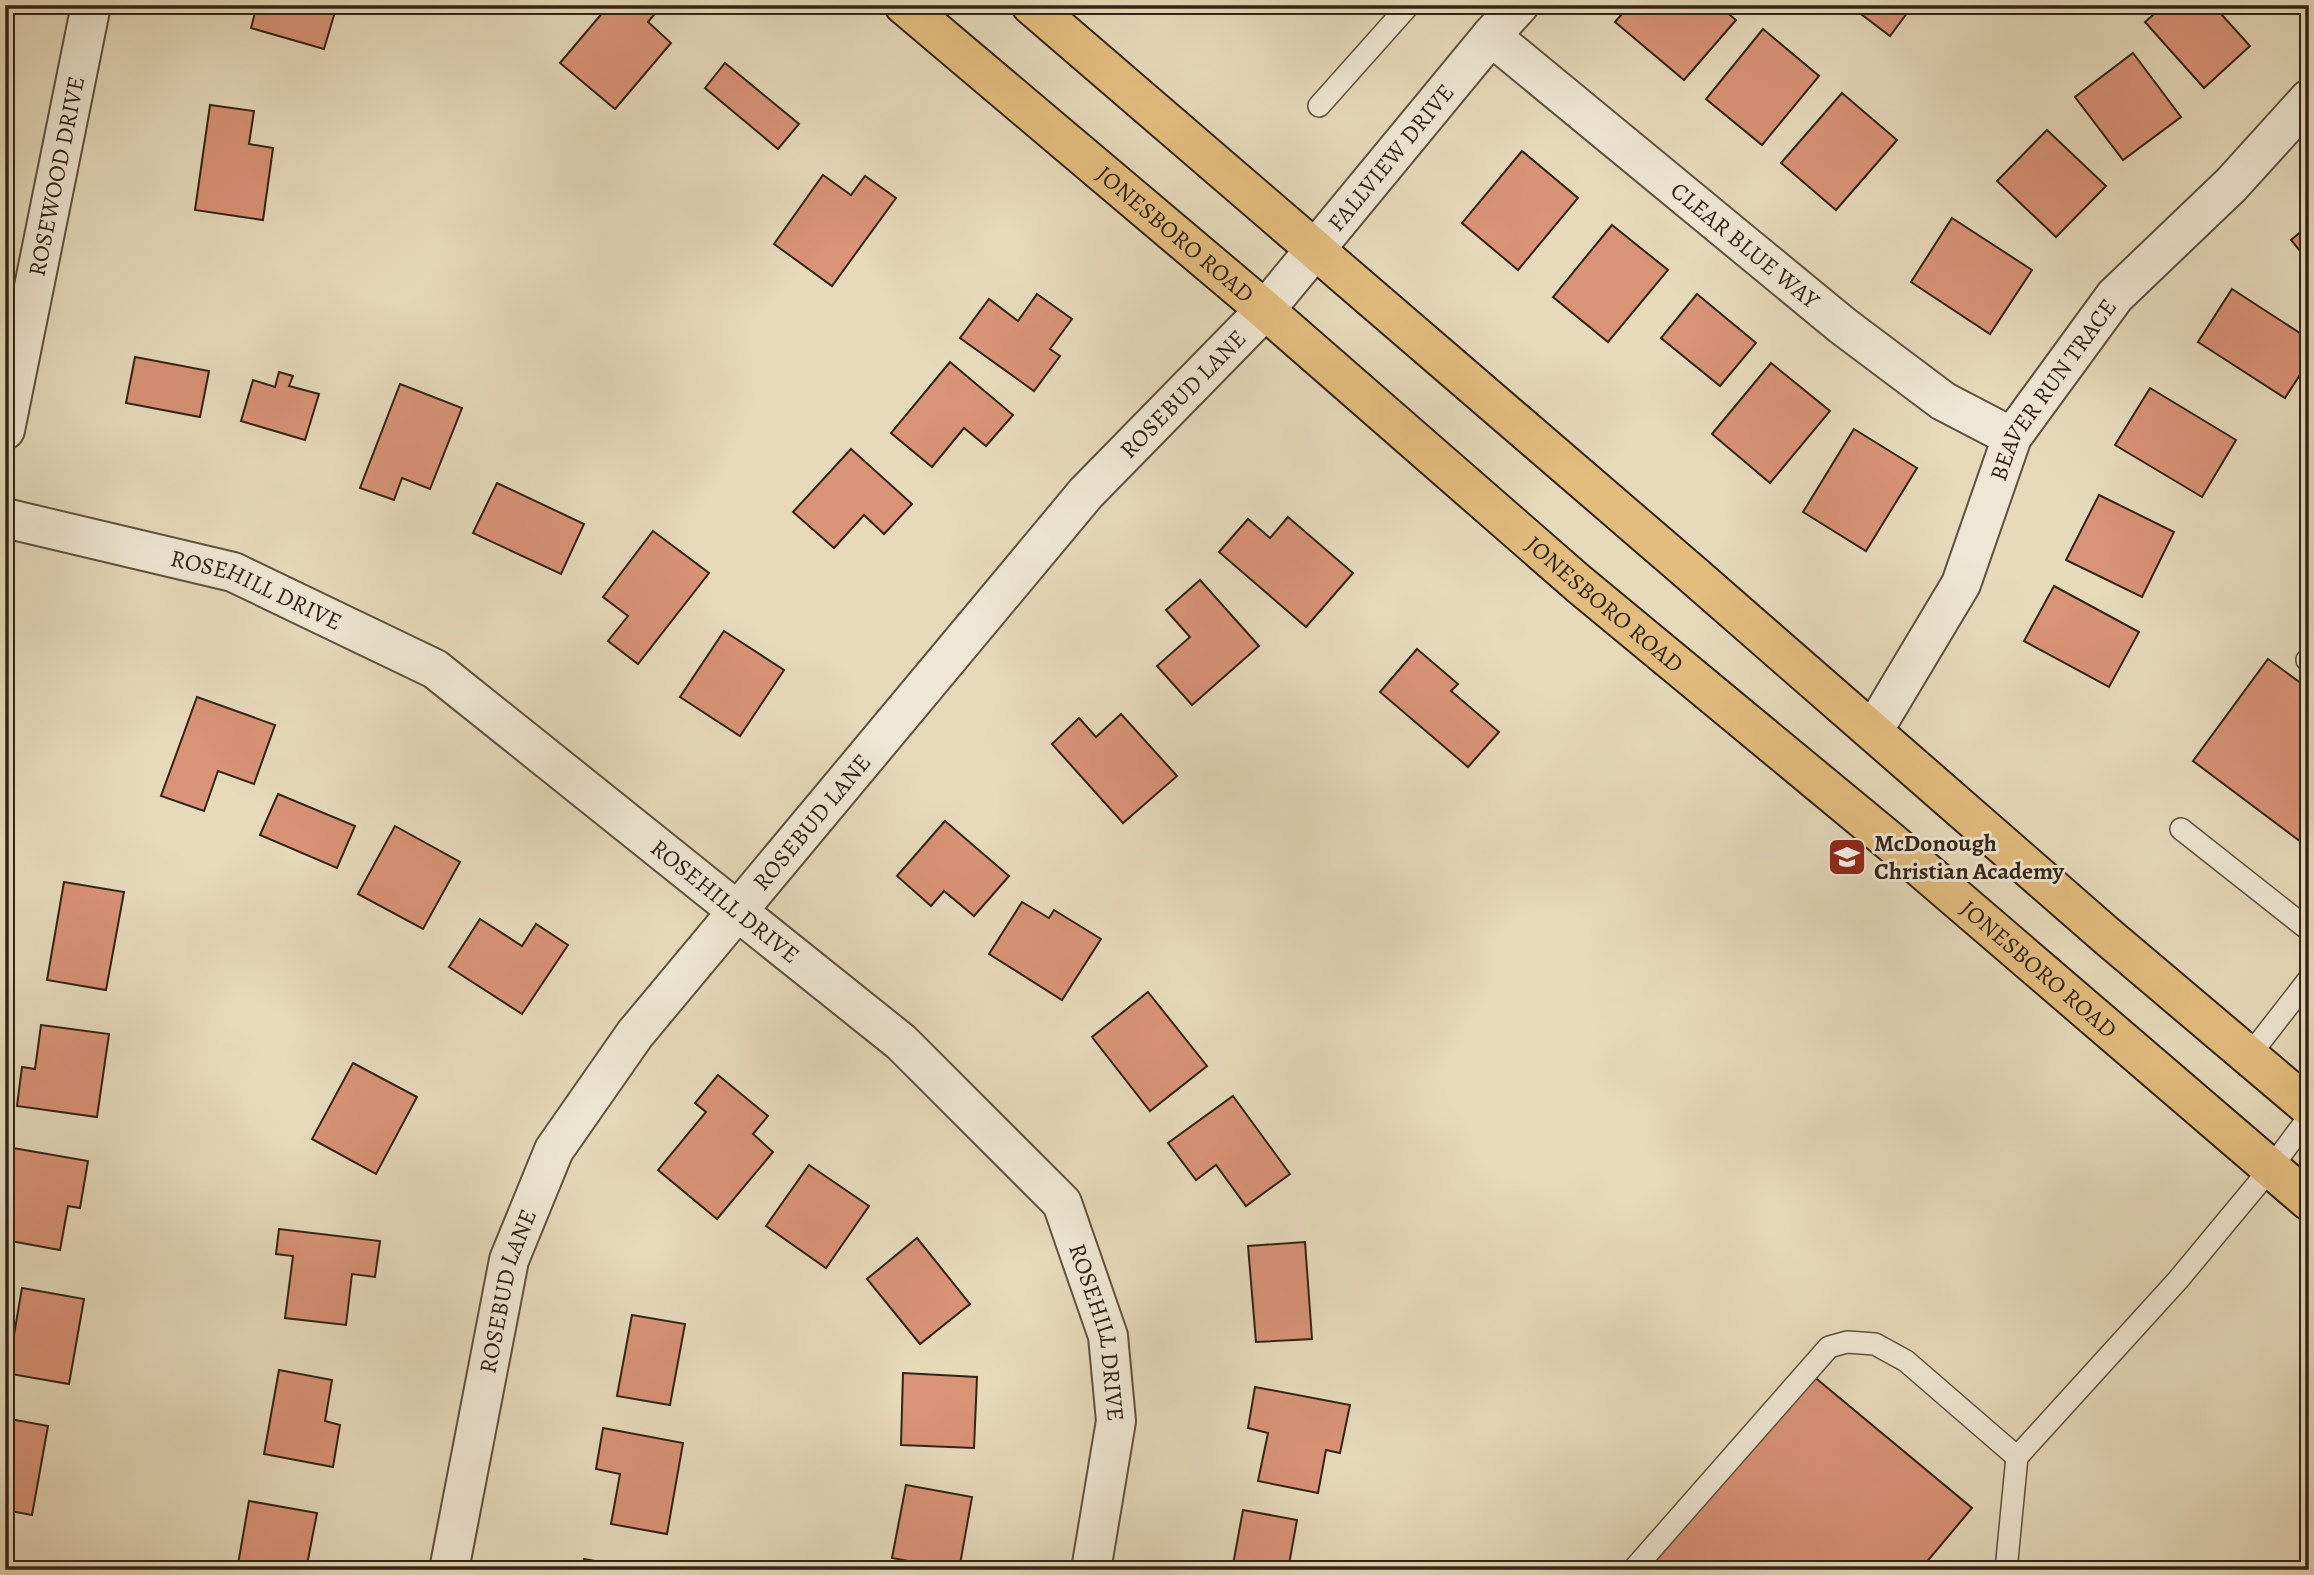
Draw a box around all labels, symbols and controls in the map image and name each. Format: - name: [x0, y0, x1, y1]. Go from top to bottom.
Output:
- street label: ROSEWOOD DRIVE: [21, 73, 92, 279]
- street label: FALLVIEW DRIVE: [1320, 77, 1461, 238]
- street label: JONESBORO ROAD: [1090, 158, 1261, 310]
- street label: CLEAR BLUE WAY: [1664, 174, 1827, 317]
- street label: BEAVER RUN TRACE: [1982, 292, 2124, 485]
- street label: ROSEBUD LANE: [1113, 322, 1253, 465]
- street label: JONESBORO ROAD: [1519, 529, 1690, 680]
- street label: ROSEHILL DRIVE: [167, 542, 347, 638]
- street label: ROSEBUD LANE: [745, 747, 878, 897]
- place label: McDonough Christian Academy: [1874, 827, 2065, 887]
- street label: ROSEHILL DRIVE: [644, 832, 806, 971]
- school or university icon: McDonough Christian Academy: [1826, 836, 1868, 878]
- street label: JONESBORO ROAD: [1954, 893, 2124, 1045]
- street label: ROSEBUD LANE: [471, 1204, 544, 1376]
- street label: ROSEHILL DRIVE: [1061, 1239, 1132, 1423]

